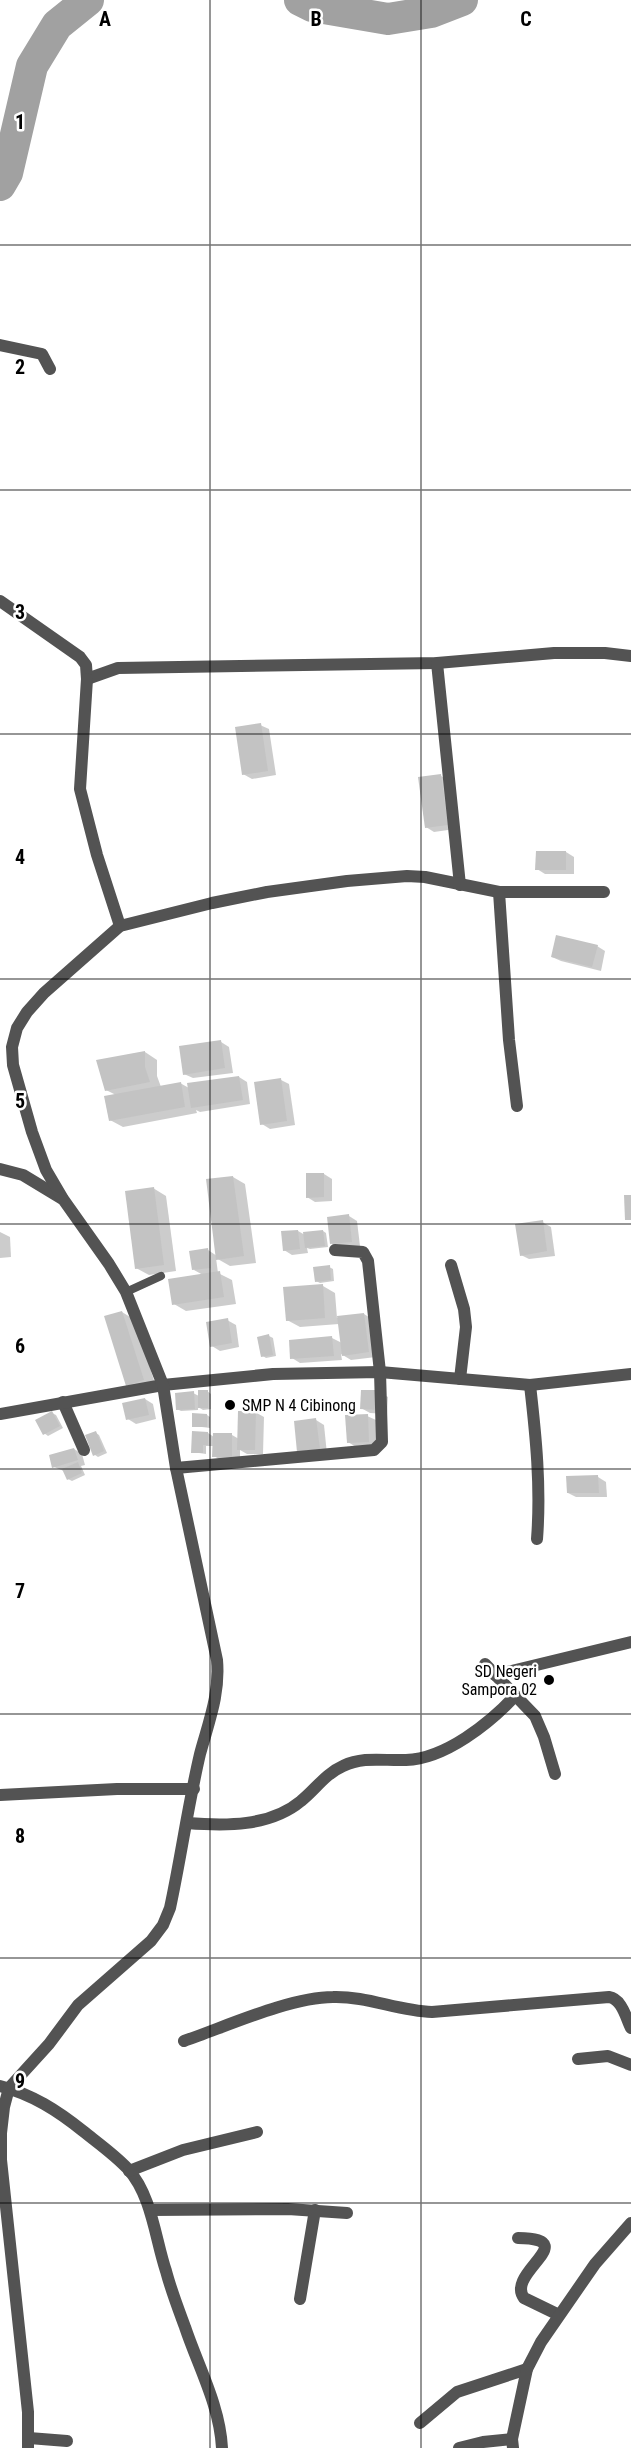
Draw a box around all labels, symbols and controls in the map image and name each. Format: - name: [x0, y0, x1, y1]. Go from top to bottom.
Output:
- text: A: [99, 7, 111, 31]
- text: B: [310, 7, 322, 31]
- text: C: [520, 7, 532, 31]
- text: 1: [15, 110, 25, 134]
- text: 2: [15, 355, 25, 379]
- text: 3: [15, 600, 25, 624]
- text: 4: [15, 845, 25, 869]
- text: 5: [15, 1089, 25, 1113]
- text: 6: [15, 1334, 25, 1358]
- place label: SMP N 4 Cibinong: [242, 1396, 356, 1415]
- marker: SMP N 4 Cibinong: [223, 1398, 237, 1412]
- text: 7: [15, 1579, 25, 1603]
- place label: SD Negeri Sampora 02: [461, 1662, 537, 1699]
- marker: SD Negeri Sampora 02: [542, 1673, 556, 1687]
- text: 8: [15, 1824, 25, 1848]
- text: 9: [15, 2069, 25, 2093]

